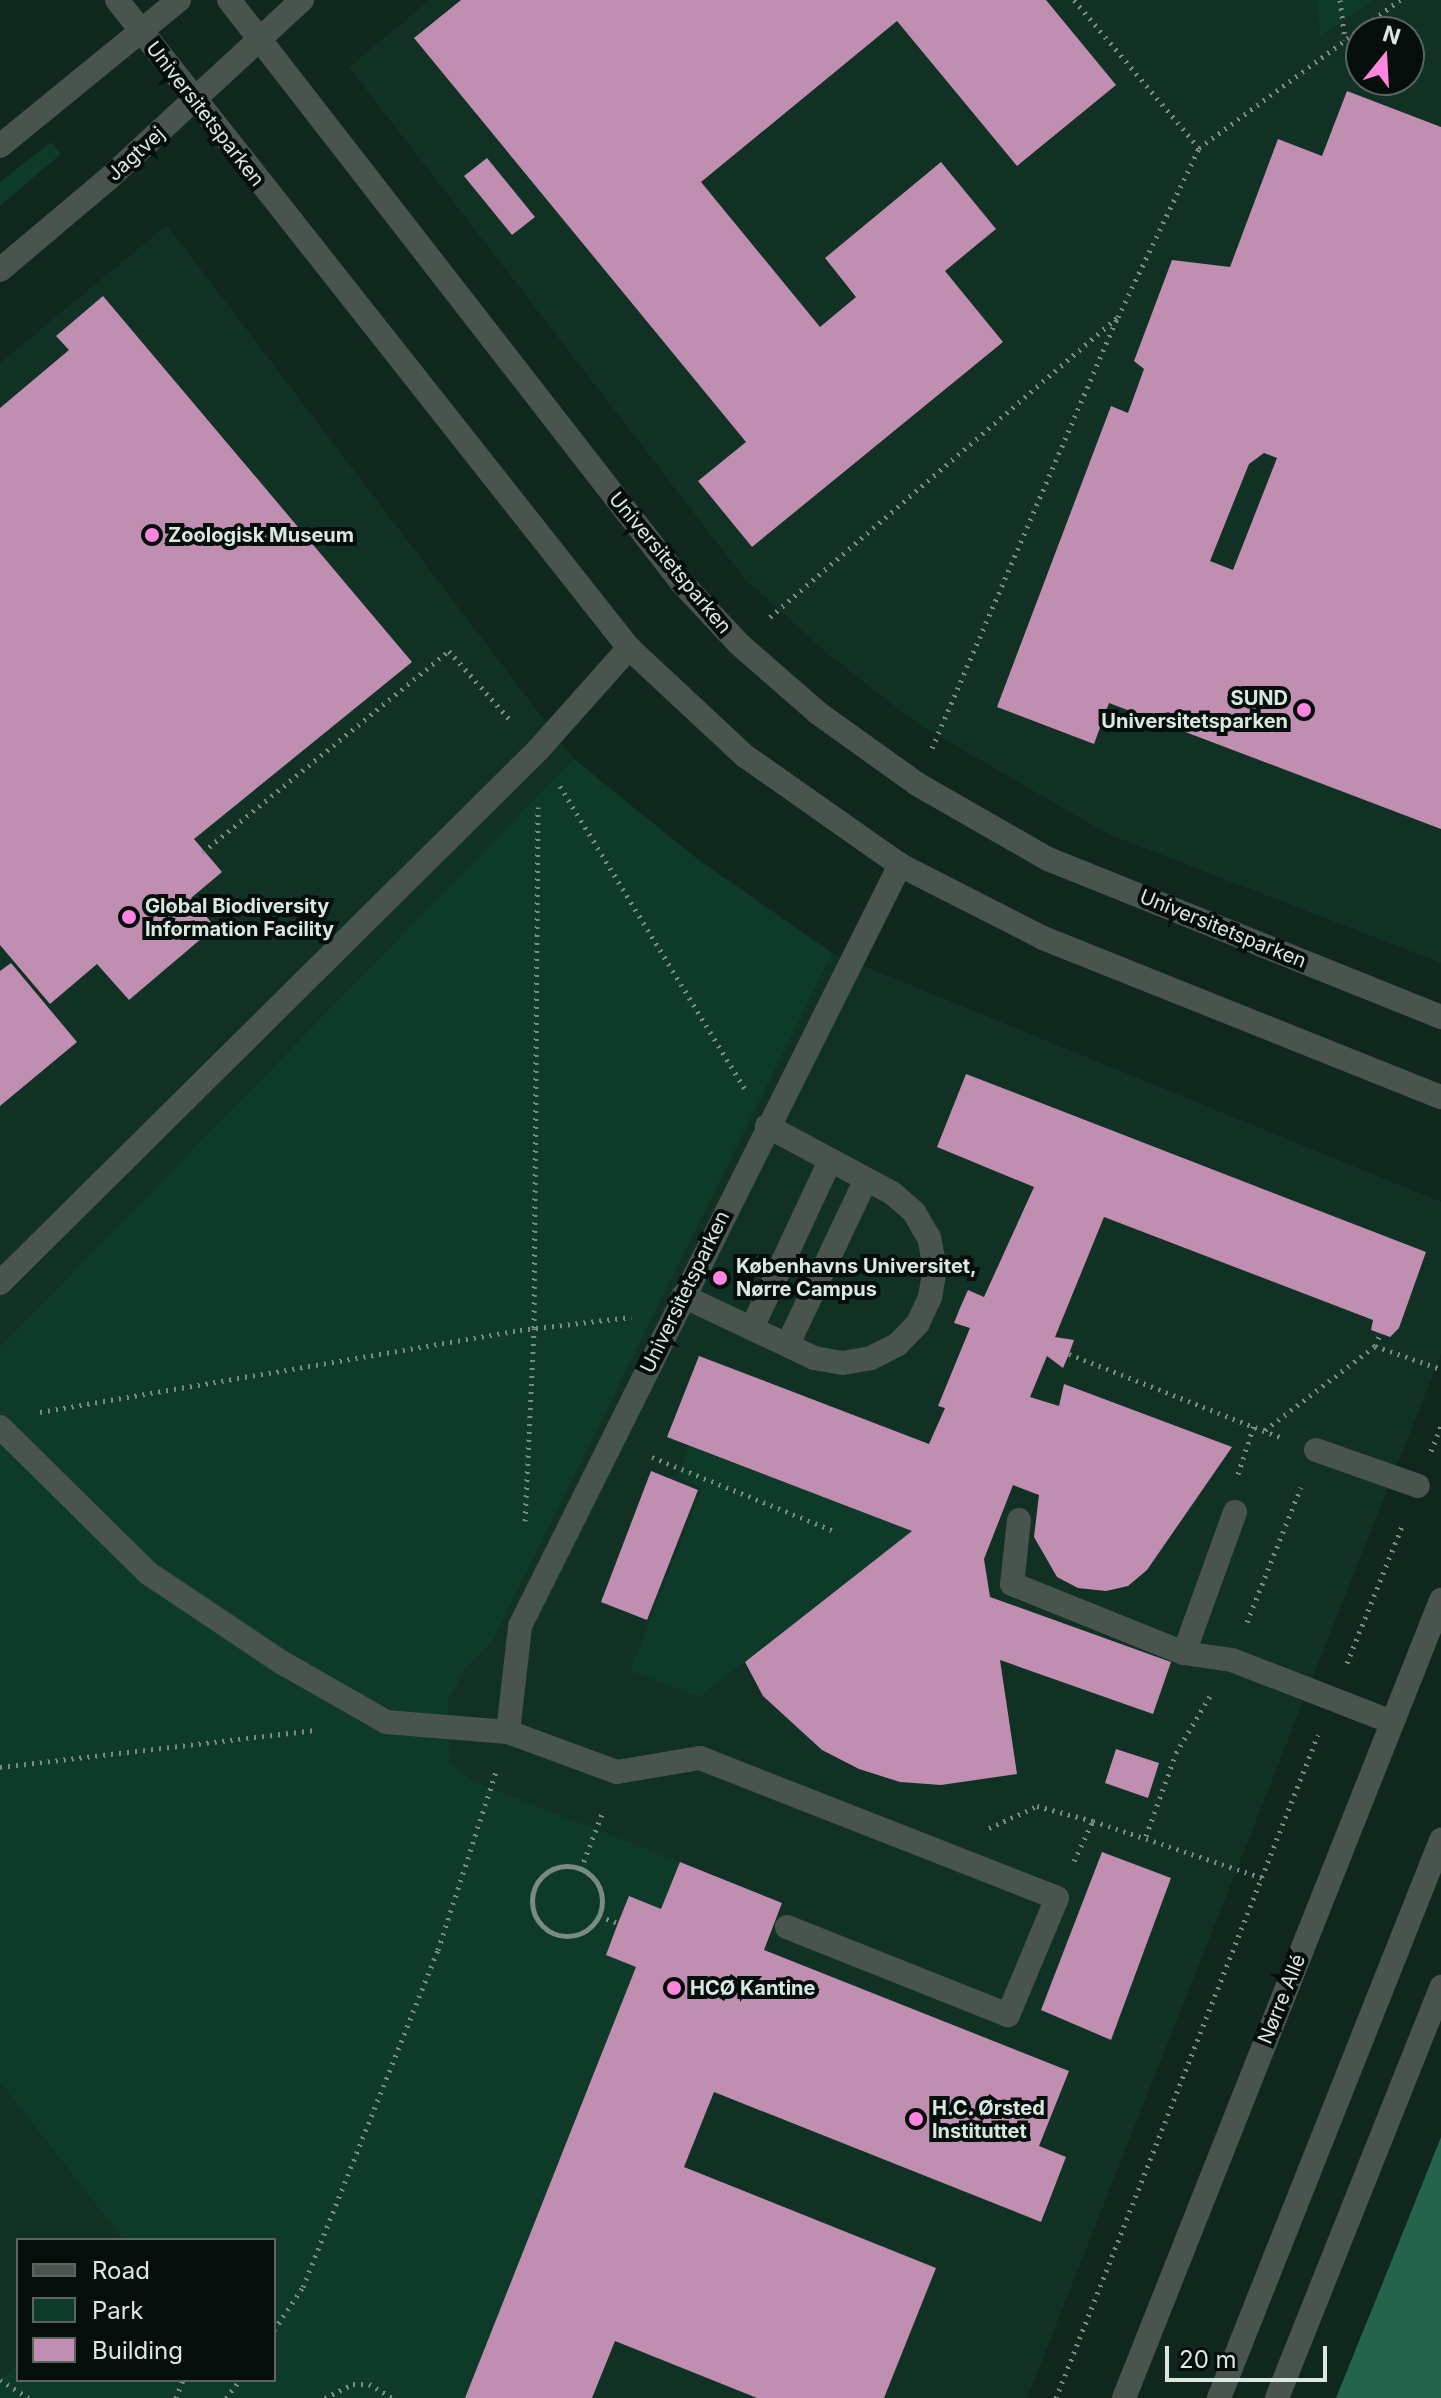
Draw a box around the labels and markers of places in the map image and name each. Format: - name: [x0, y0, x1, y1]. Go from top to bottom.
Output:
- place label: Zoologisk Museum: [168, 523, 354, 547]
- marker: Zoologisk Museum: [143, 526, 161, 544]
- place label: SUND Universitetsparken: [1101, 686, 1288, 733]
- marker: SUND Universitetsparken: [1295, 701, 1313, 719]
- place label: Global Biodiversity Information Facility: [145, 894, 334, 941]
- marker: Global Biodiversity Information Facility: [120, 908, 138, 926]
- place label: Københavns Universitet, Nørre Campus: [736, 1254, 977, 1301]
- marker: Københavns Universitet, Nørre Campus: [711, 1269, 729, 1287]
- place label: HCØ Kantine: [690, 1976, 815, 2000]
- marker: HCØ Kantine: [665, 1979, 683, 1997]
- place label: H.C. Ørsted Instituttet: [932, 2096, 1045, 2143]
- marker: H.C. Ørsted Instituttet: [907, 2110, 925, 2128]

